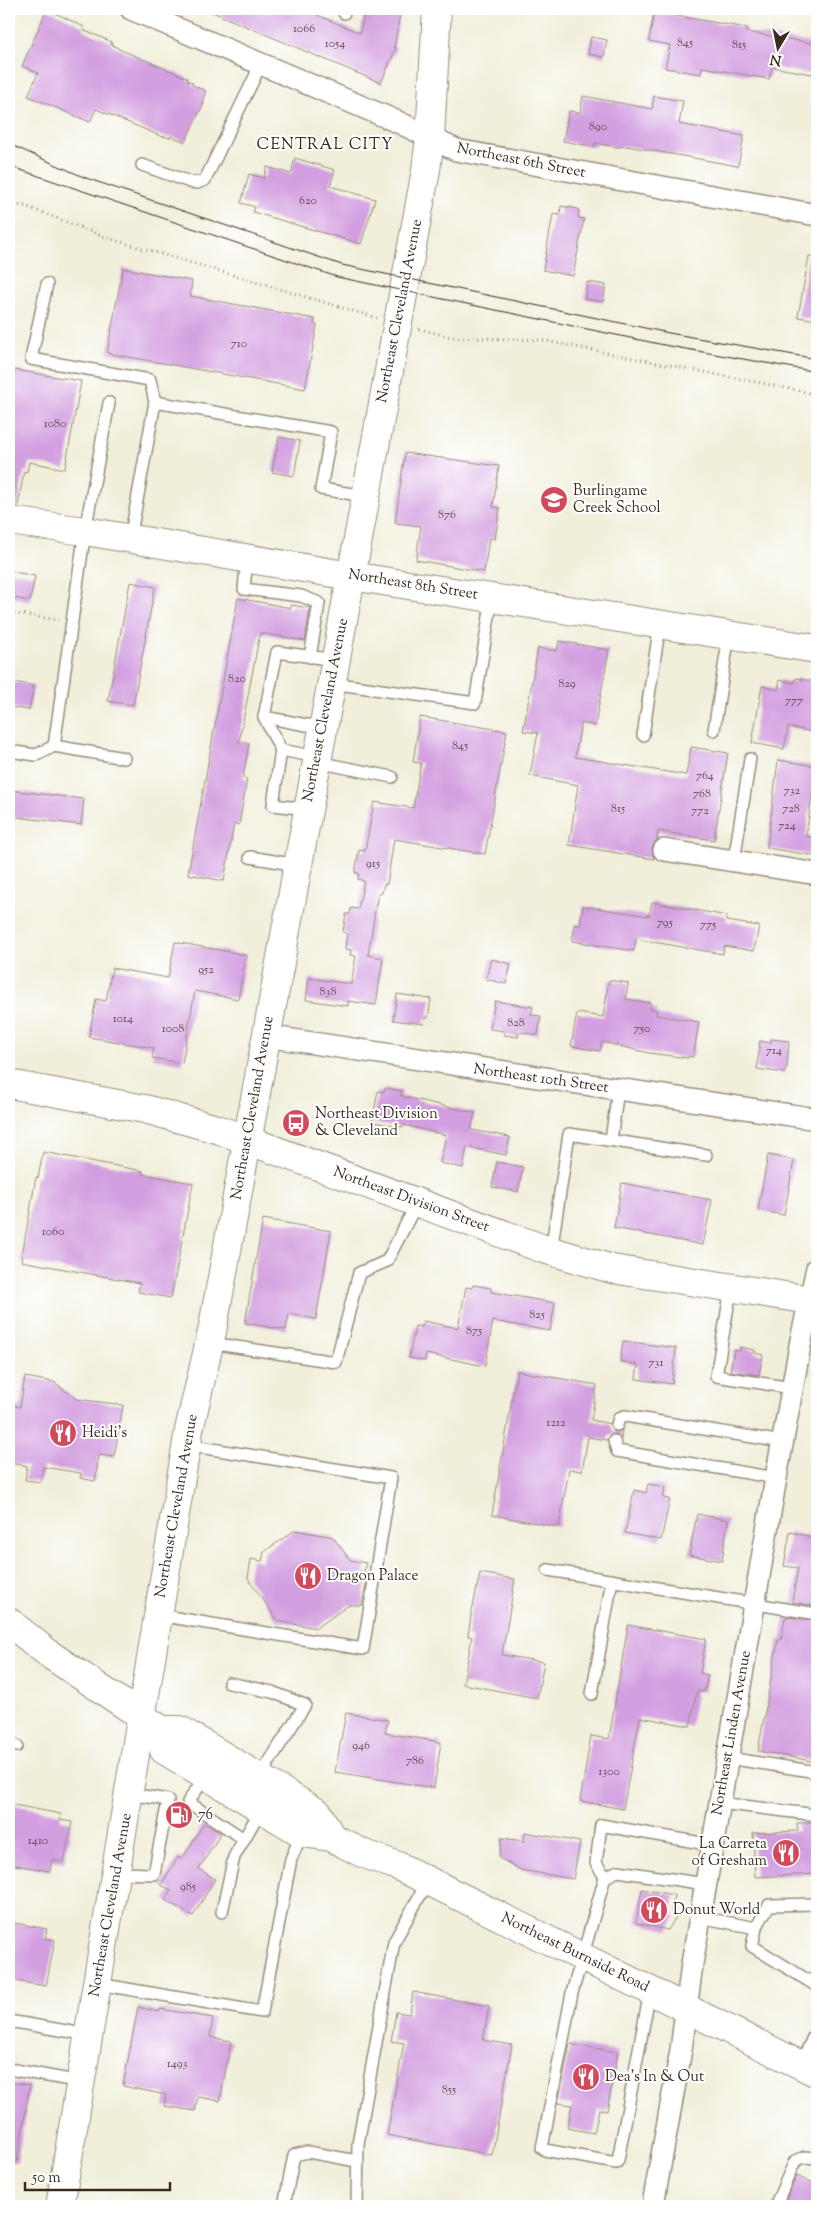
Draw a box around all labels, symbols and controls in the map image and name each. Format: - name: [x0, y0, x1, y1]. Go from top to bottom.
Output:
- house number: 1066: [293, 20, 315, 38]
- north arrow: [754, 22, 804, 72]
- house number: 845: [677, 34, 693, 52]
- house number: 1054: [325, 35, 345, 53]
- house number: 815: [732, 36, 746, 54]
- text: N: [769, 48, 783, 70]
- house number: 890: [589, 118, 607, 136]
- district label: CENTRAL CITY: [257, 134, 393, 157]
- street label: Northeast 6th Street: [455, 138, 587, 184]
- house number: 620: [299, 192, 317, 210]
- street label: Northeast Cleveland Avenue: [372, 218, 428, 404]
- house number: 710: [231, 335, 247, 353]
- house number: 1080: [44, 415, 66, 433]
- place label: Burlingame Creek School: [573, 481, 661, 519]
- school or university icon: Burlingame Creek School: [539, 485, 569, 515]
- house number: 876: [438, 506, 456, 524]
- street label: Northeast 8th Street: [347, 564, 479, 606]
- street label: Northeast Cleveland Avenue: [298, 617, 354, 803]
- house number: 820: [228, 670, 246, 688]
- house number: 829: [558, 675, 576, 693]
- house number: 777: [785, 692, 803, 710]
- house number: 845: [452, 737, 468, 755]
- house number: 764: [696, 767, 714, 785]
- house number: 732: [784, 782, 801, 800]
- house number: 768: [693, 785, 711, 803]
- house number: 815: [611, 800, 625, 818]
- house number: 728: [782, 800, 800, 818]
- house number: 772: [691, 802, 709, 820]
- house number: 724: [778, 817, 796, 835]
- house number: 915: [366, 855, 380, 873]
- house number: 795: [657, 914, 673, 932]
- house number: 775: [700, 916, 716, 934]
- house number: 952: [198, 961, 214, 979]
- house number: 838: [320, 983, 336, 1001]
- house number: 1014: [113, 1010, 133, 1028]
- street label: Northeast Cleveland Avenue: [226, 1014, 280, 1202]
- house number: 828: [507, 1014, 525, 1032]
- house number: 1008: [162, 1020, 184, 1038]
- house number: 750: [634, 1020, 650, 1038]
- house number: 714: [766, 1042, 782, 1060]
- street label: Northeast 10th Street: [472, 1059, 610, 1099]
- place label: Northeast Division & Cleveland: [315, 1104, 438, 1142]
- bus stop icon: Northeast Division & Cleveland: [281, 1108, 311, 1138]
- street label: Northeast Division Street: [330, 1162, 492, 1238]
- house number: 1060: [42, 1223, 64, 1241]
- house number: 825: [529, 1306, 545, 1324]
- house number: 875: [466, 1322, 482, 1340]
- house number: 731: [649, 1354, 663, 1372]
- street label: Northeast Cleveland Avenue: [150, 1412, 204, 1600]
- house number: 1212: [546, 1414, 566, 1432]
- restaurant icon: Heidi's: [48, 1418, 78, 1448]
- place label: Heidi's: [82, 1423, 127, 1444]
- restaurant icon: Dragon Palace: [293, 1561, 323, 1591]
- place label: Dragon Palace: [327, 1566, 419, 1587]
- street label: Northeast Linden Avenue: [707, 1649, 757, 1817]
- house number: 946: [352, 1737, 370, 1755]
- house number: 786: [406, 1752, 424, 1770]
- house number: 1300: [598, 1763, 620, 1781]
- fuel station icon: 76: [164, 1800, 194, 1830]
- place label: 76: [198, 1805, 213, 1826]
- street label: Northeast Cleveland Avenue: [84, 1811, 138, 1999]
- house number: 1410: [28, 1832, 48, 1850]
- place label: La Carreta of Gresham: [692, 1834, 768, 1872]
- restaurant icon: La Carreta of Gresham: [771, 1838, 801, 1868]
- house number: 985: [180, 1878, 196, 1896]
- restaurant icon: Donut World: [639, 1895, 669, 1925]
- place label: Donut World: [673, 1900, 761, 1921]
- street label: Northeast Burnside Road: [497, 1908, 653, 1998]
- house number: 1493: [167, 2055, 188, 2073]
- restaurant icon: Dea's In & Out: [571, 2062, 601, 2092]
- place label: Dea's In & Out: [605, 2067, 704, 2088]
- house number: 855: [442, 2081, 456, 2099]
- scale bar: [25, 2160, 170, 2192]
- text: 50 m: [31, 2168, 61, 2189]

